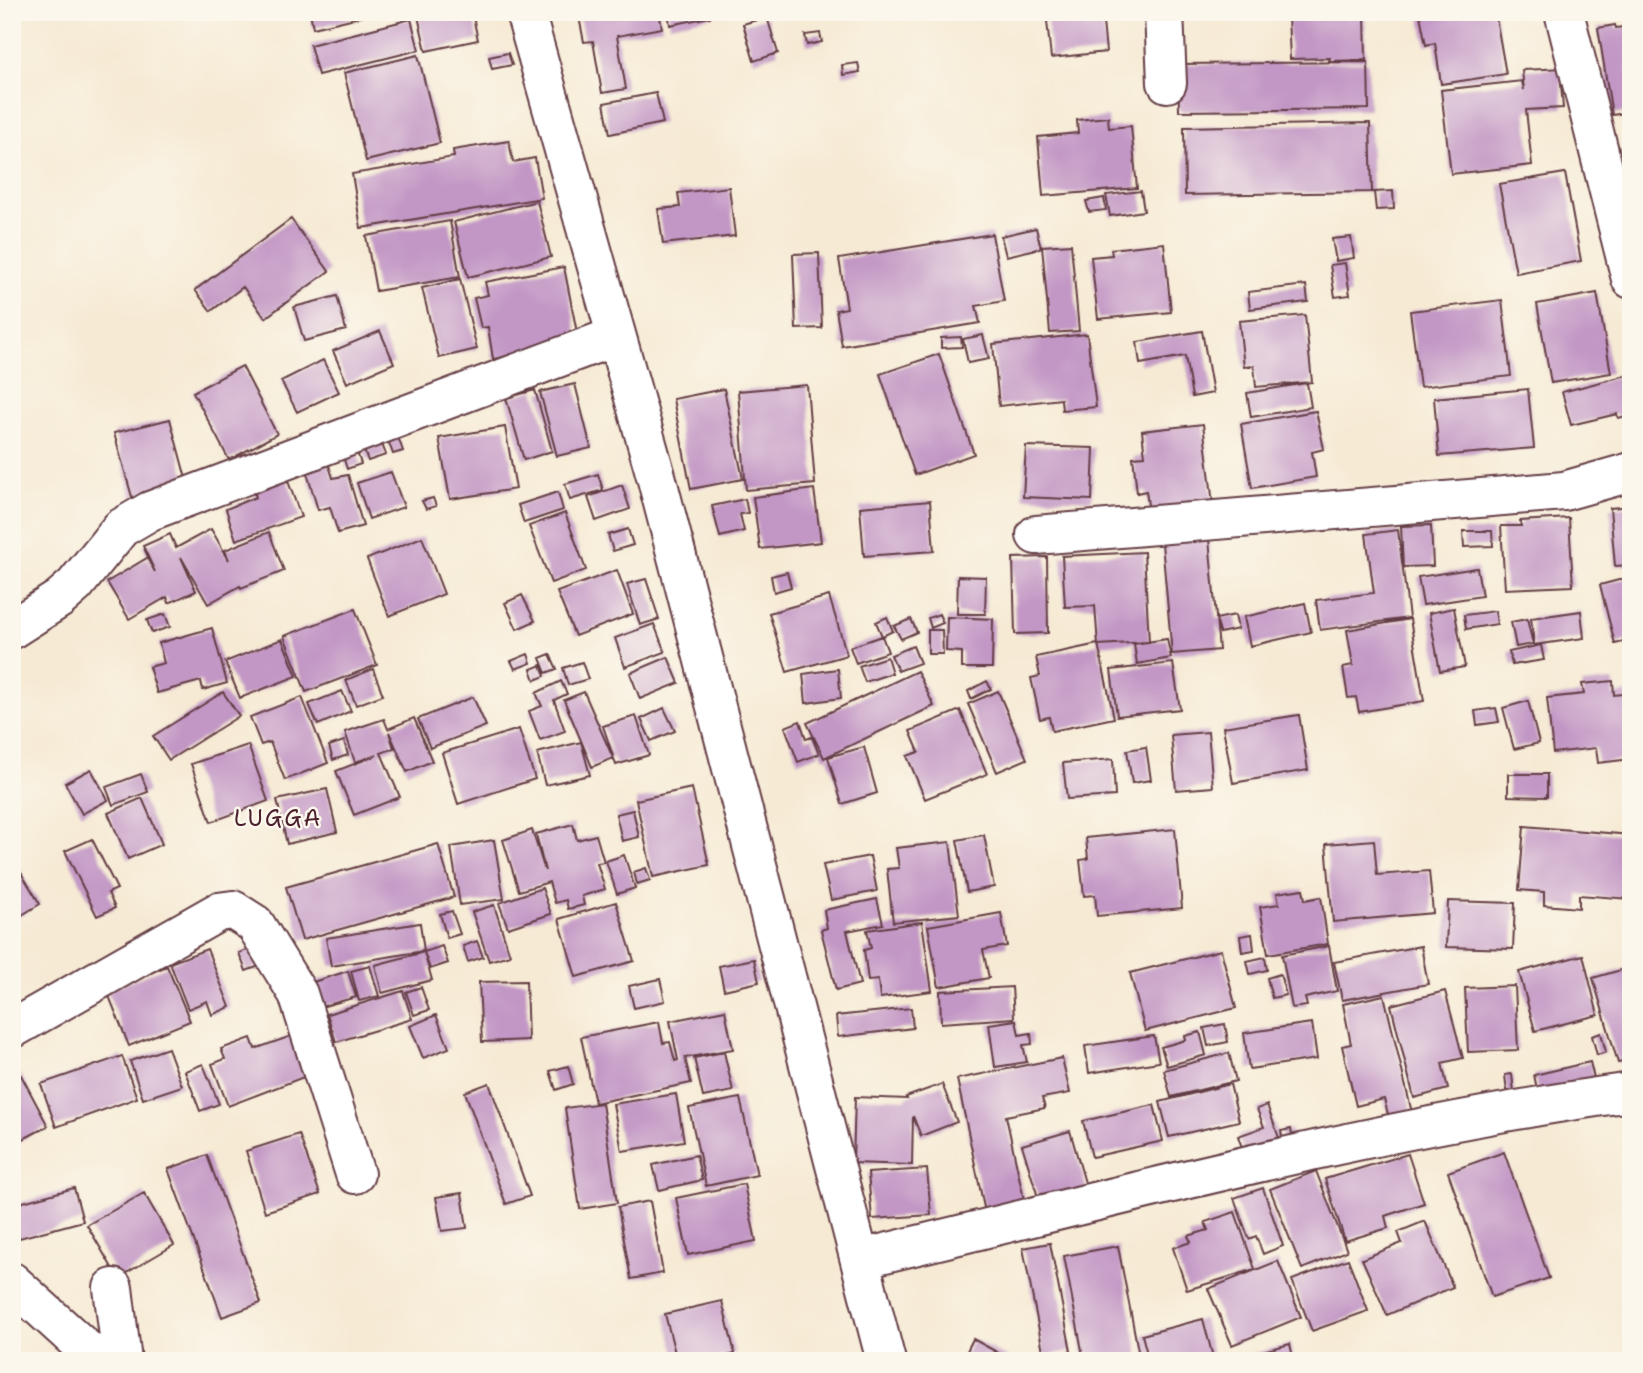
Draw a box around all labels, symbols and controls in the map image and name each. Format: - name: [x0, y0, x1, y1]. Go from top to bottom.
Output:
- district label: LUGGA: [234, 803, 322, 833]

